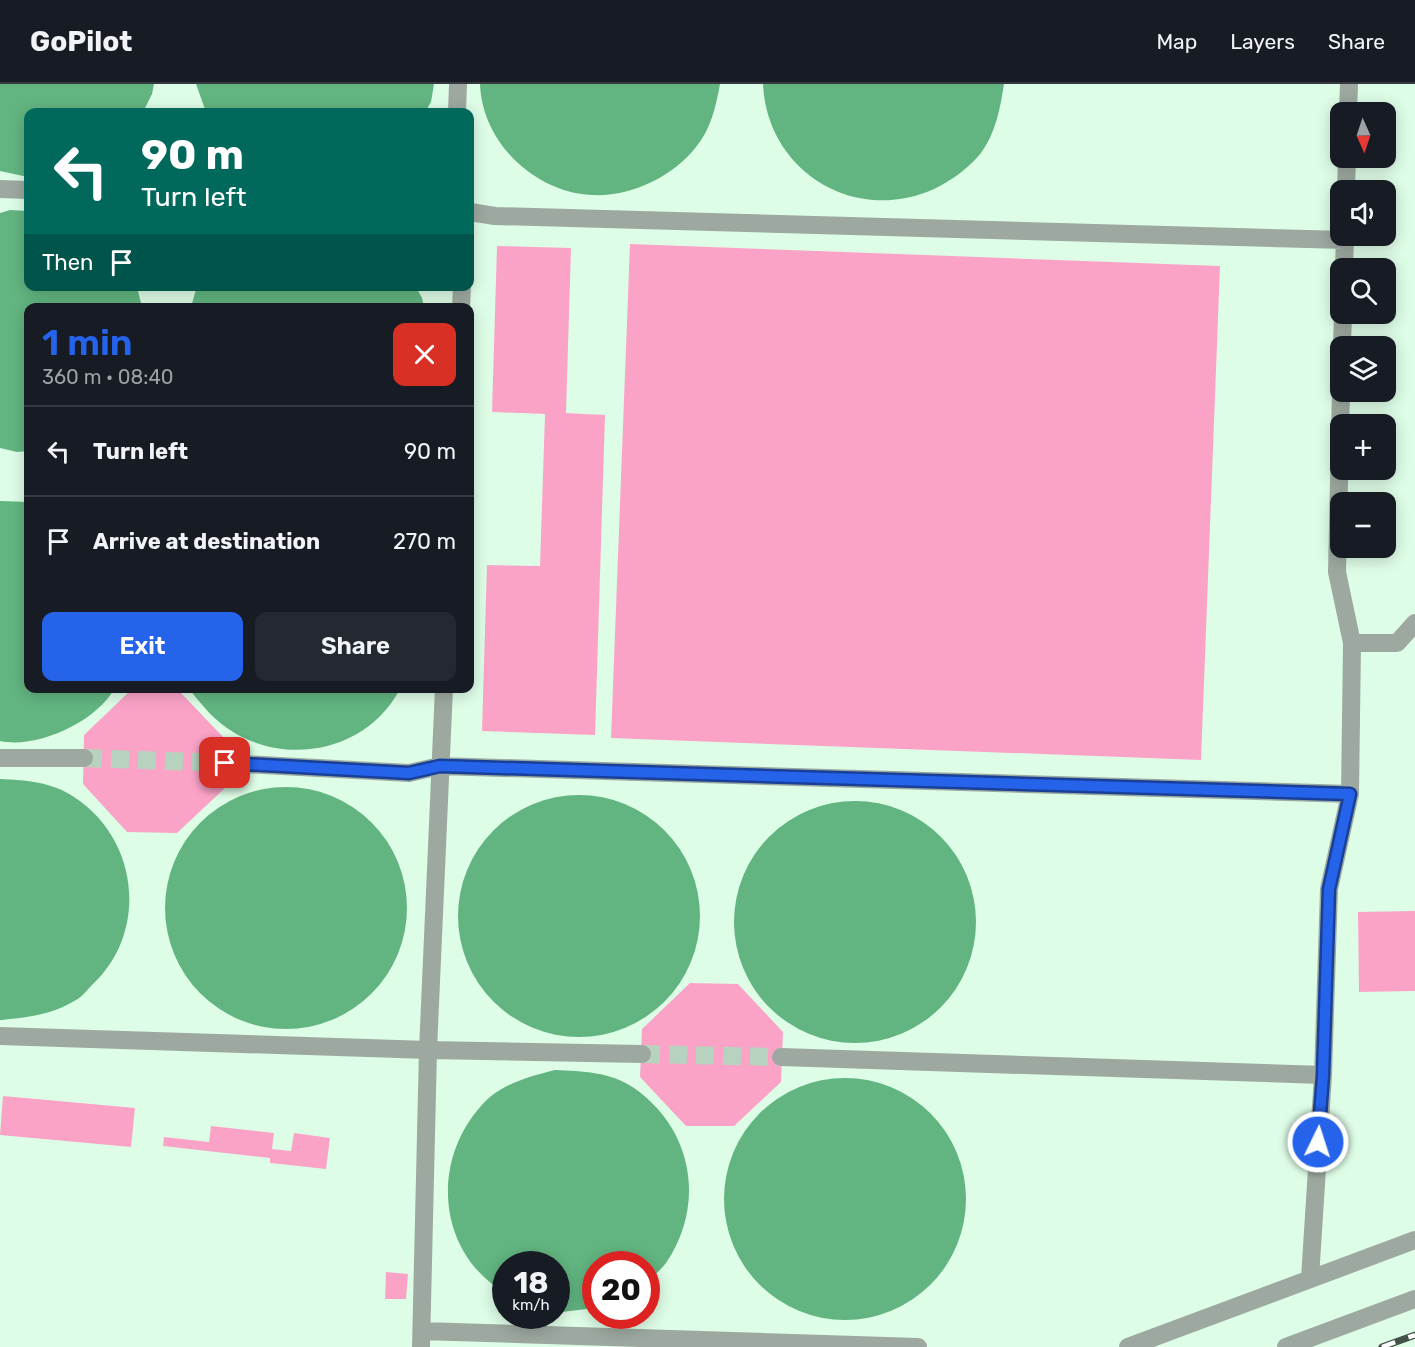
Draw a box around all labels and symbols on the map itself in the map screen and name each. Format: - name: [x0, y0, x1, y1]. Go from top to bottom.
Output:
- north arrow: [1330, 102, 1396, 168]
- pin: [199, 737, 250, 788]
- position arrow: [1286, 1110, 1350, 1174]
- speed limit sign: 20: [582, 1251, 660, 1329]

